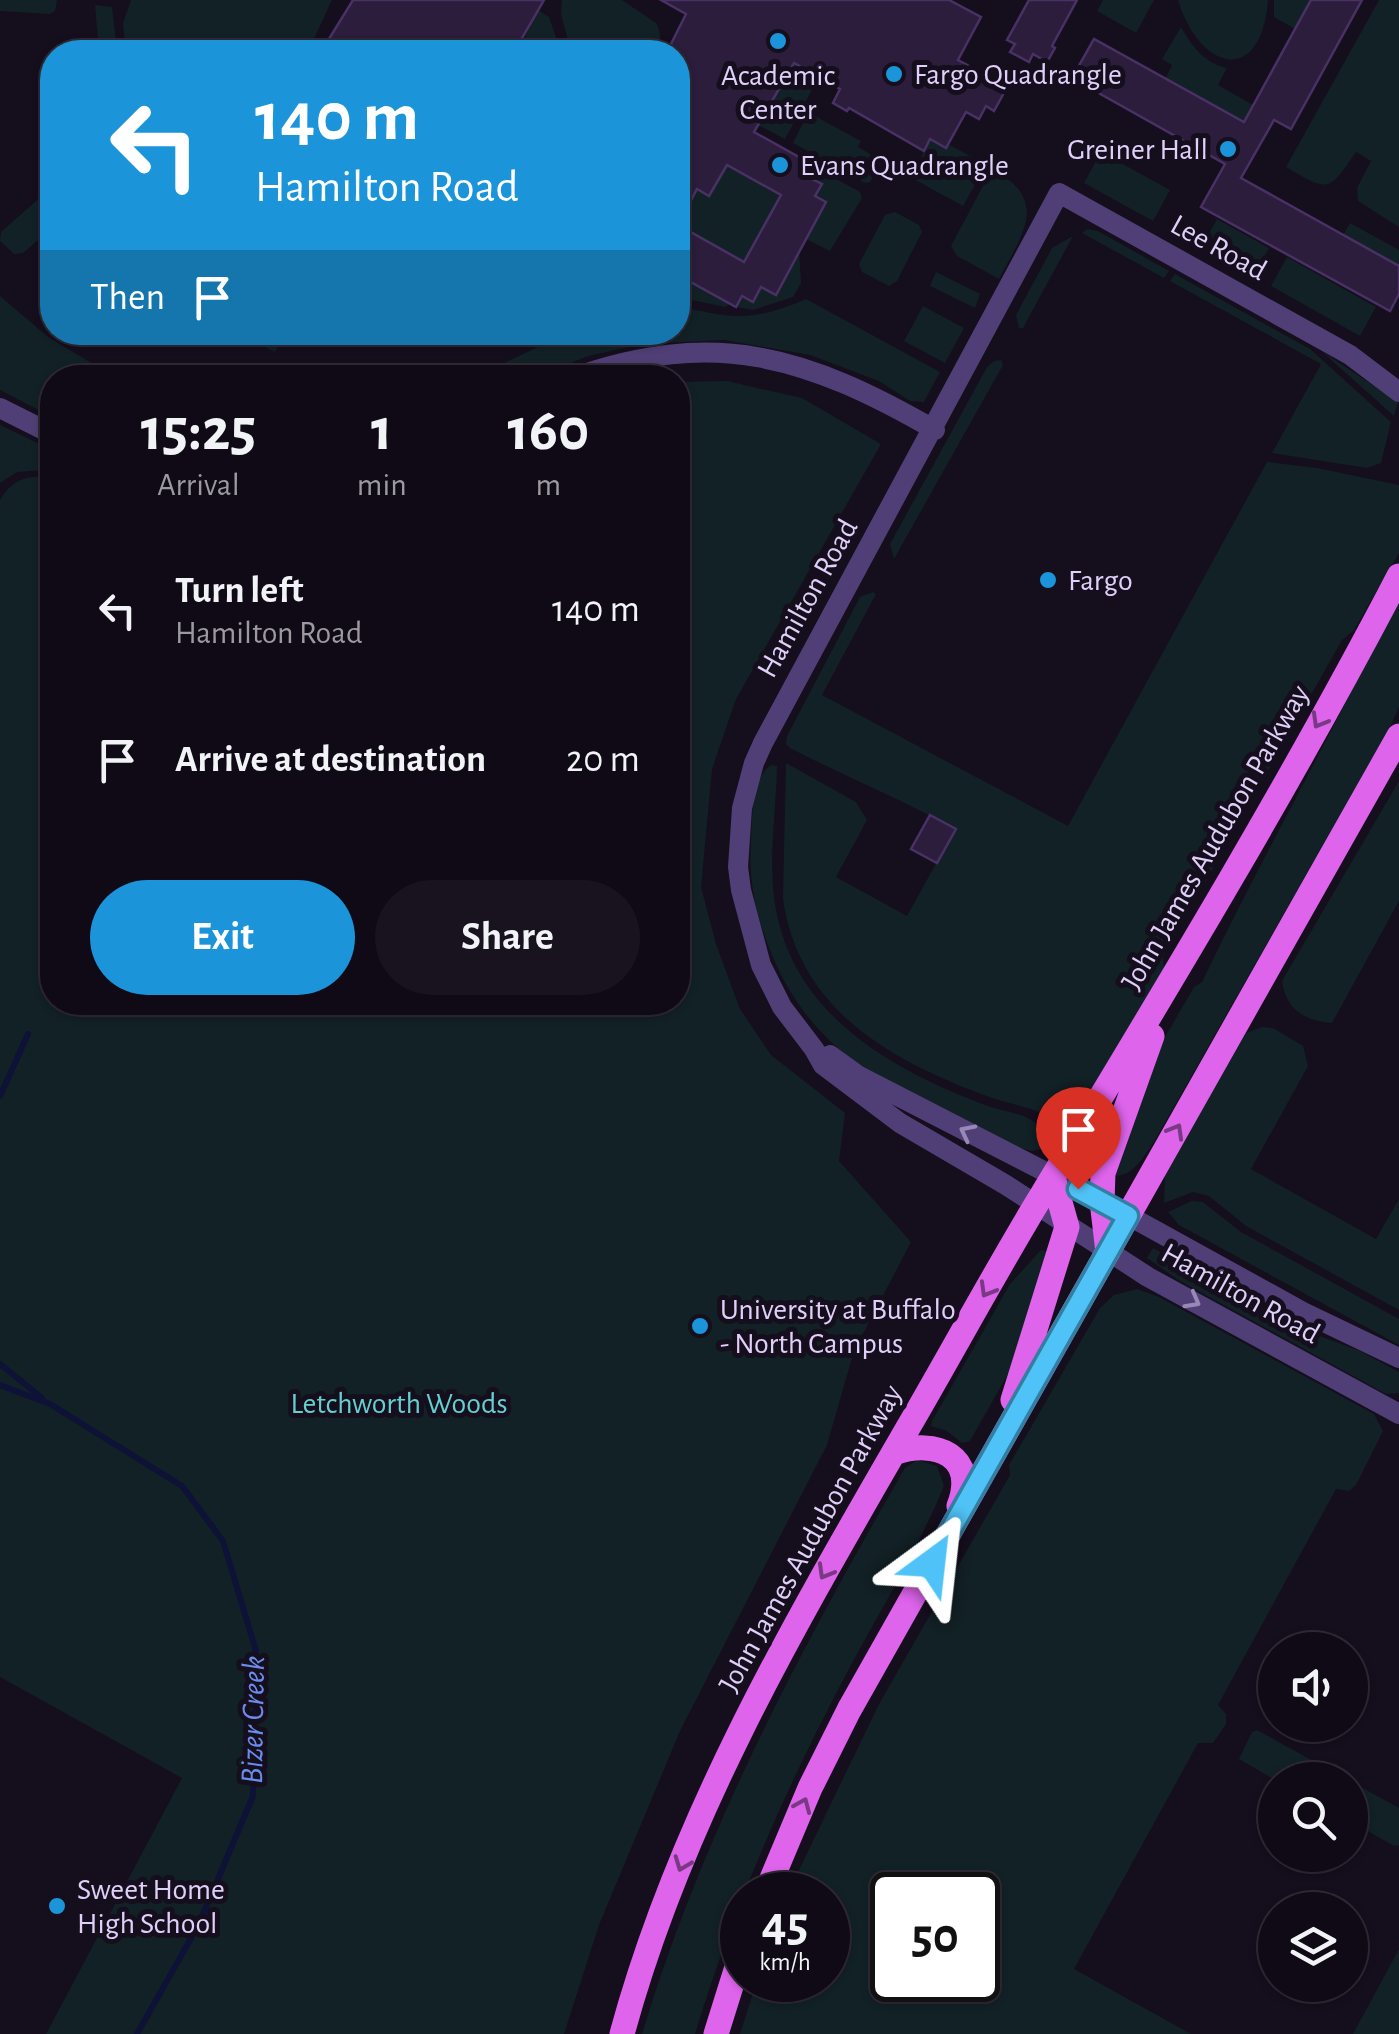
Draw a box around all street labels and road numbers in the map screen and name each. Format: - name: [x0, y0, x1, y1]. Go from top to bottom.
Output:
- street label: Lee Road: [1166, 209, 1271, 286]
- street label: Hamilton Road: [752, 514, 864, 683]
- street label: John James Audubon Parkway: [1116, 680, 1316, 995]
- street label: Hamilton Road: [1156, 1238, 1325, 1350]
- street label: John James Audubon Parkway: [714, 1380, 908, 1697]

